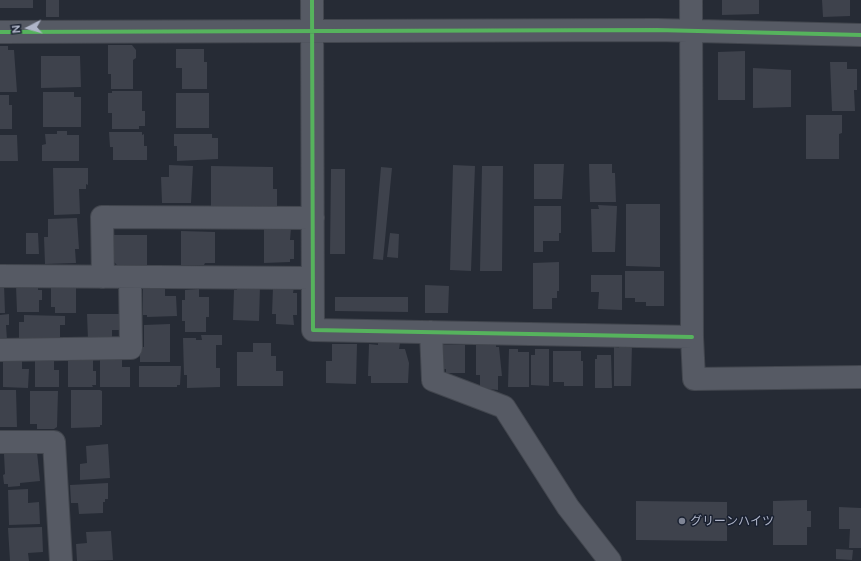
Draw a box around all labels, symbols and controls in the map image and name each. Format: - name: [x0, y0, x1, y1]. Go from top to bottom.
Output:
- north arrow: [8, 8, 48, 48]
- text: N: [10, 24, 22, 34]
- place label: グリーンハイツ: [690, 514, 774, 528]
- marker: グリーンハイツ: [677, 516, 687, 526]

